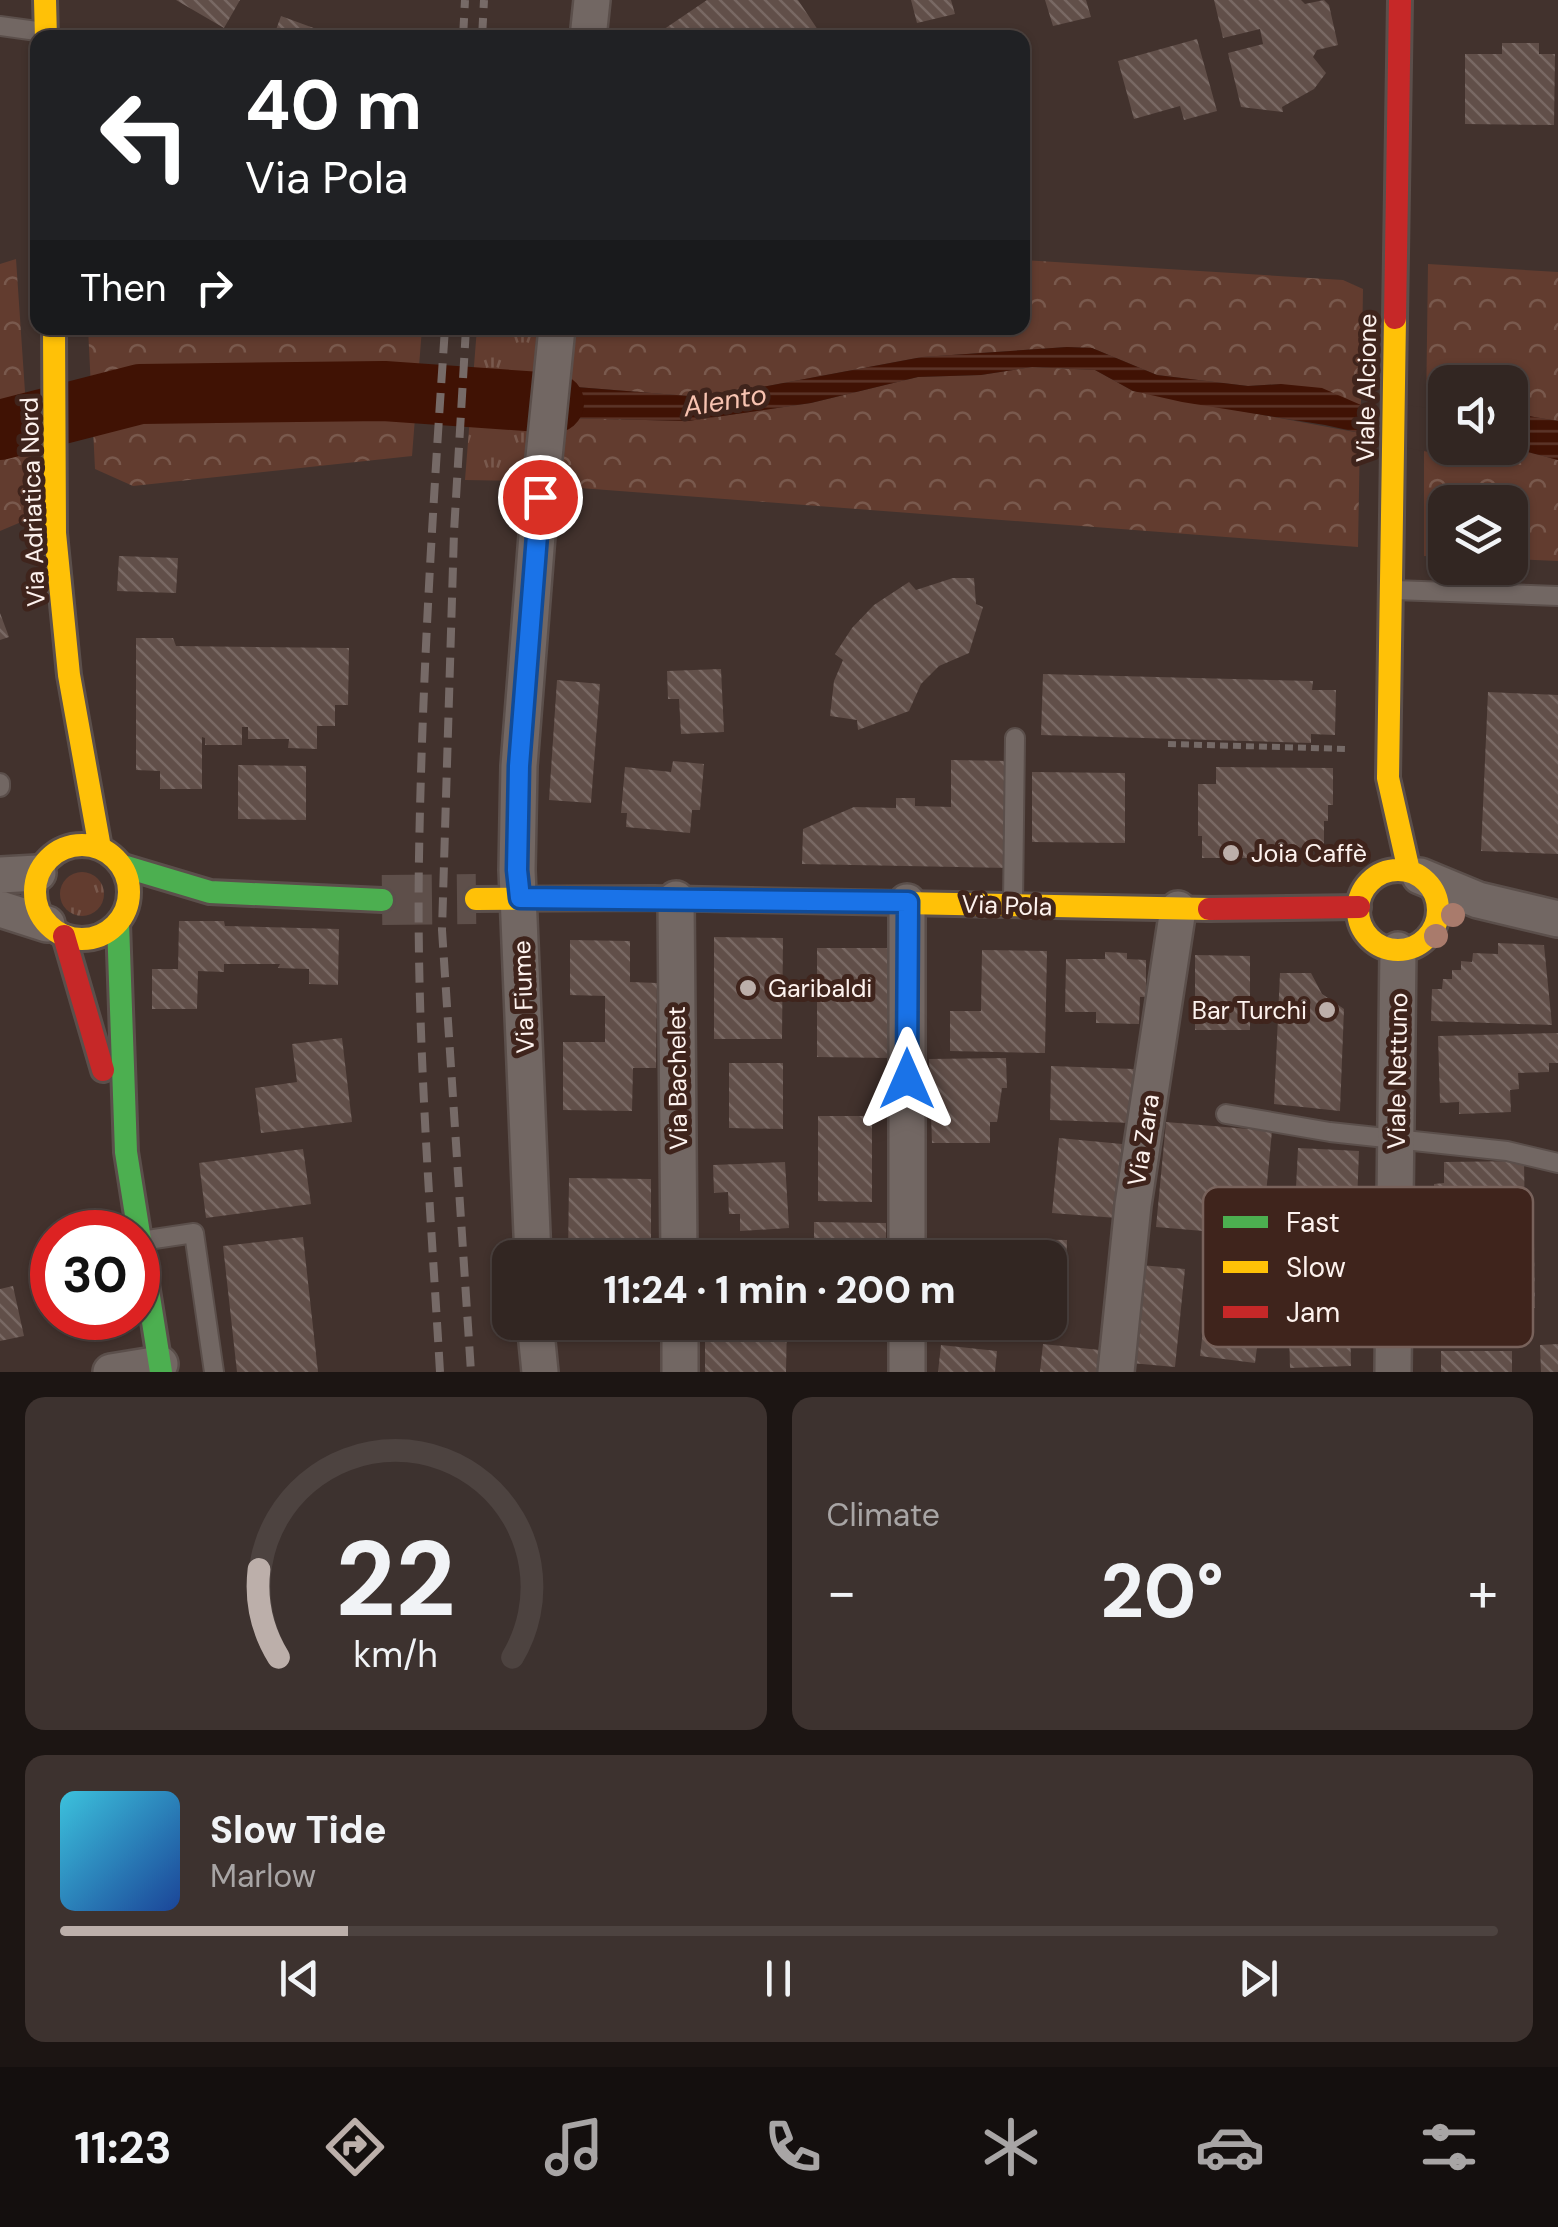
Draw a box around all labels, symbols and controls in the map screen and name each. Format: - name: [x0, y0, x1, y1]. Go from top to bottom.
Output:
- text: 40 m: [245, 60, 422, 151]
- icon: left: [80, 70, 210, 200]
- text: Via Pola: [245, 148, 408, 207]
- icon: right: [187, 260, 242, 315]
- text: Then: [80, 263, 167, 313]
- street label: Viale Alcione: [1349, 313, 1384, 463]
- map controls: [1428, 365, 1528, 585]
- button: sound: [1428, 365, 1528, 465]
- water label: Alento: [680, 376, 769, 425]
- street label: Via Adriatica Nord: [12, 396, 53, 607]
- pin: [498, 455, 583, 540]
- icon: arrive: [513, 470, 568, 525]
- button: layers: [1428, 485, 1528, 585]
- place label: Joia Caffè: [1251, 837, 1367, 870]
- marker: Joia Caffè: [1220, 842, 1242, 864]
- street label: Via Pola: [961, 887, 1053, 924]
- street label: Via Fiume: [505, 940, 542, 1054]
- place label: Garibaldi: [768, 972, 872, 1005]
- marker: Garibaldi: [737, 977, 759, 999]
- street label: Viale Nettuno: [1380, 992, 1415, 1150]
- place label: Bar Turchi: [1192, 994, 1307, 1027]
- marker: Bar Turchi: [1316, 999, 1338, 1021]
- street label: Via Bachelet: [660, 1006, 695, 1150]
- position arrow: [855, 1027, 959, 1131]
- street label: Via Zara: [1120, 1092, 1167, 1189]
- legend: [1203, 1187, 1533, 1347]
- text: Fast: [1286, 1204, 1340, 1241]
- speed limit sign: 30: [30, 1210, 160, 1340]
- text: Slow: [1286, 1249, 1346, 1286]
- text: 11:24 · 1 min · 200 m: [603, 1265, 956, 1315]
- text: Jam: [1286, 1294, 1340, 1331]
- text: Climate: [827, 1494, 940, 1536]
- text: 22: [336, 1512, 456, 1647]
- text: 20°: [1101, 1543, 1224, 1640]
- text: −: [827, 1556, 857, 1628]
- text: +: [1468, 1556, 1498, 1628]
- text: km/h: [354, 1632, 438, 1678]
- text: Slow Tide: [210, 1805, 387, 1855]
- text: Marlow: [210, 1855, 316, 1897]
- icon: previous: [272, 1951, 327, 2006]
- icon: pause: [751, 1951, 806, 2006]
- icon: next: [1231, 1951, 1286, 2006]
- icon: directions: [320, 2112, 390, 2182]
- icon: music: [539, 2112, 609, 2182]
- icon: phone: [758, 2112, 828, 2182]
- icon: climate: [976, 2112, 1046, 2182]
- icon: car: [1195, 2112, 1265, 2182]
- icon: filters: [1414, 2112, 1484, 2182]
- text: 11:23: [74, 2118, 172, 2177]

